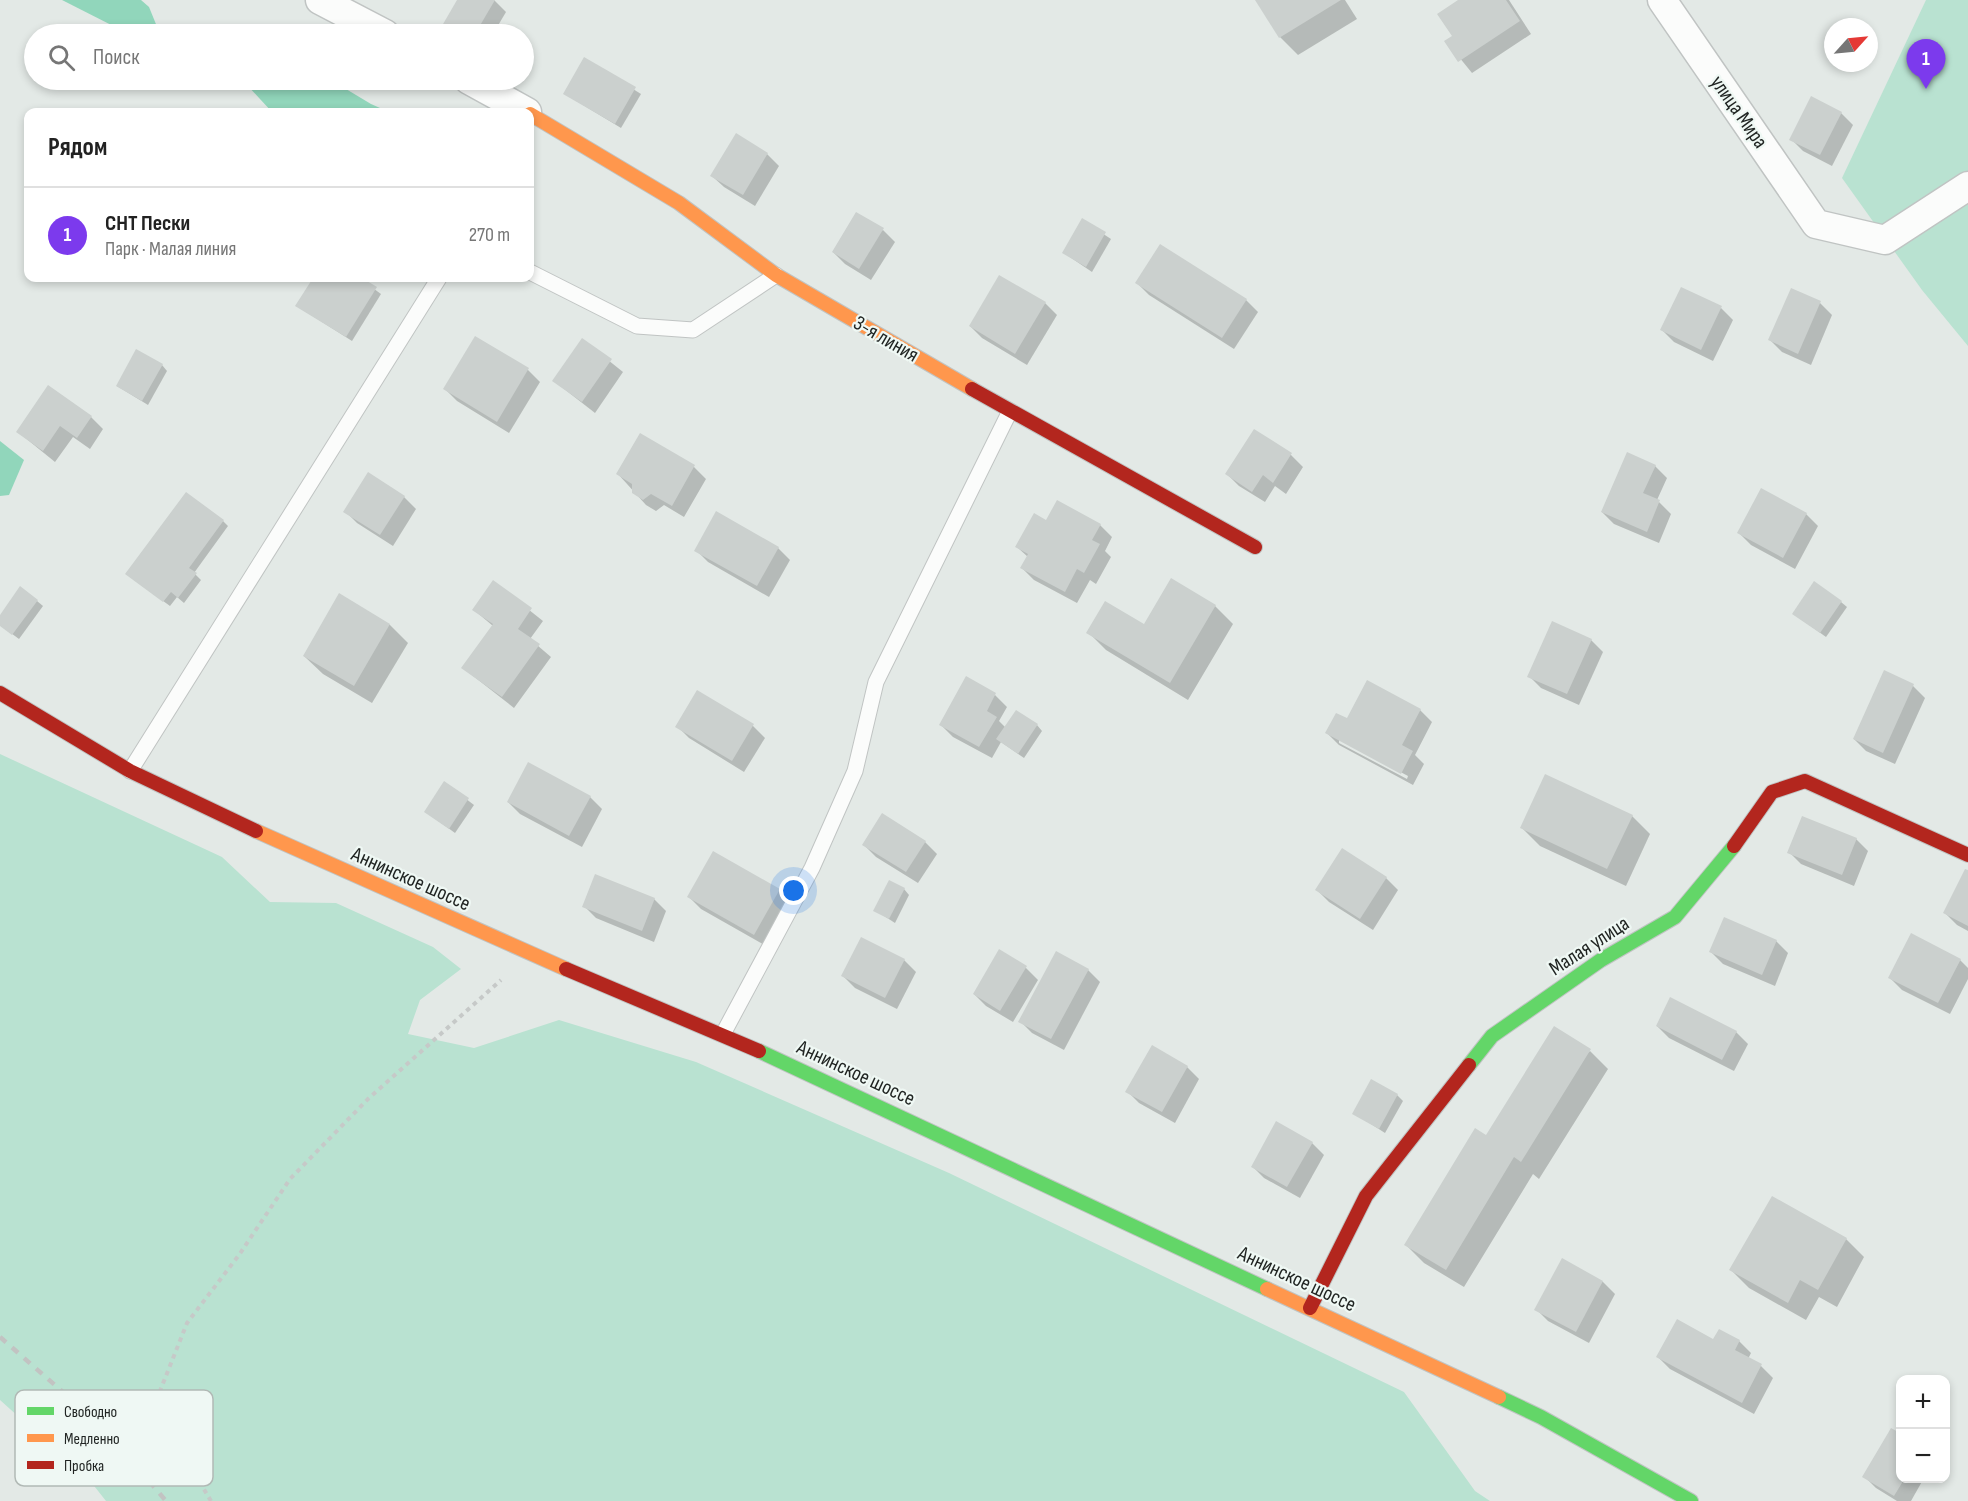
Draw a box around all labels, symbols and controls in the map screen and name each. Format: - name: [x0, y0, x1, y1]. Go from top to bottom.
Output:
- north arrow: [1824, 18, 1878, 72]
- search box: [24, 24, 534, 90]
- pin: 1: [1906, 40, 1946, 89]
- icon: search: [45, 41, 78, 74]
- text: Поиск: [93, 44, 139, 71]
- street label: улица Мира: [1705, 71, 1773, 153]
- text: Рядом: [48, 132, 107, 163]
- text: СНТ Пески: [105, 210, 190, 237]
- text: 1: [64, 223, 71, 247]
- text: 270 m: [469, 223, 510, 247]
- text: Парк · Малая линия: [105, 237, 236, 261]
- street label: 3-я линия: [849, 310, 923, 368]
- street label: Аннинское шоссе: [347, 841, 474, 916]
- your location: [779, 876, 808, 905]
- street label: Малая улица: [1544, 911, 1634, 981]
- street label: Аннинское шоссе: [792, 1034, 919, 1111]
- street label: Аннинское шоссе: [1233, 1240, 1360, 1317]
- map controls: [1896, 1375, 1950, 1483]
- button: +: [1896, 1375, 1950, 1429]
- legend: [15, 1390, 213, 1486]
- text: Свободно: [64, 1403, 117, 1422]
- button: −: [1896, 1429, 1950, 1483]
- text: Медленно: [64, 1430, 120, 1449]
- text: Пробка: [64, 1457, 104, 1476]

